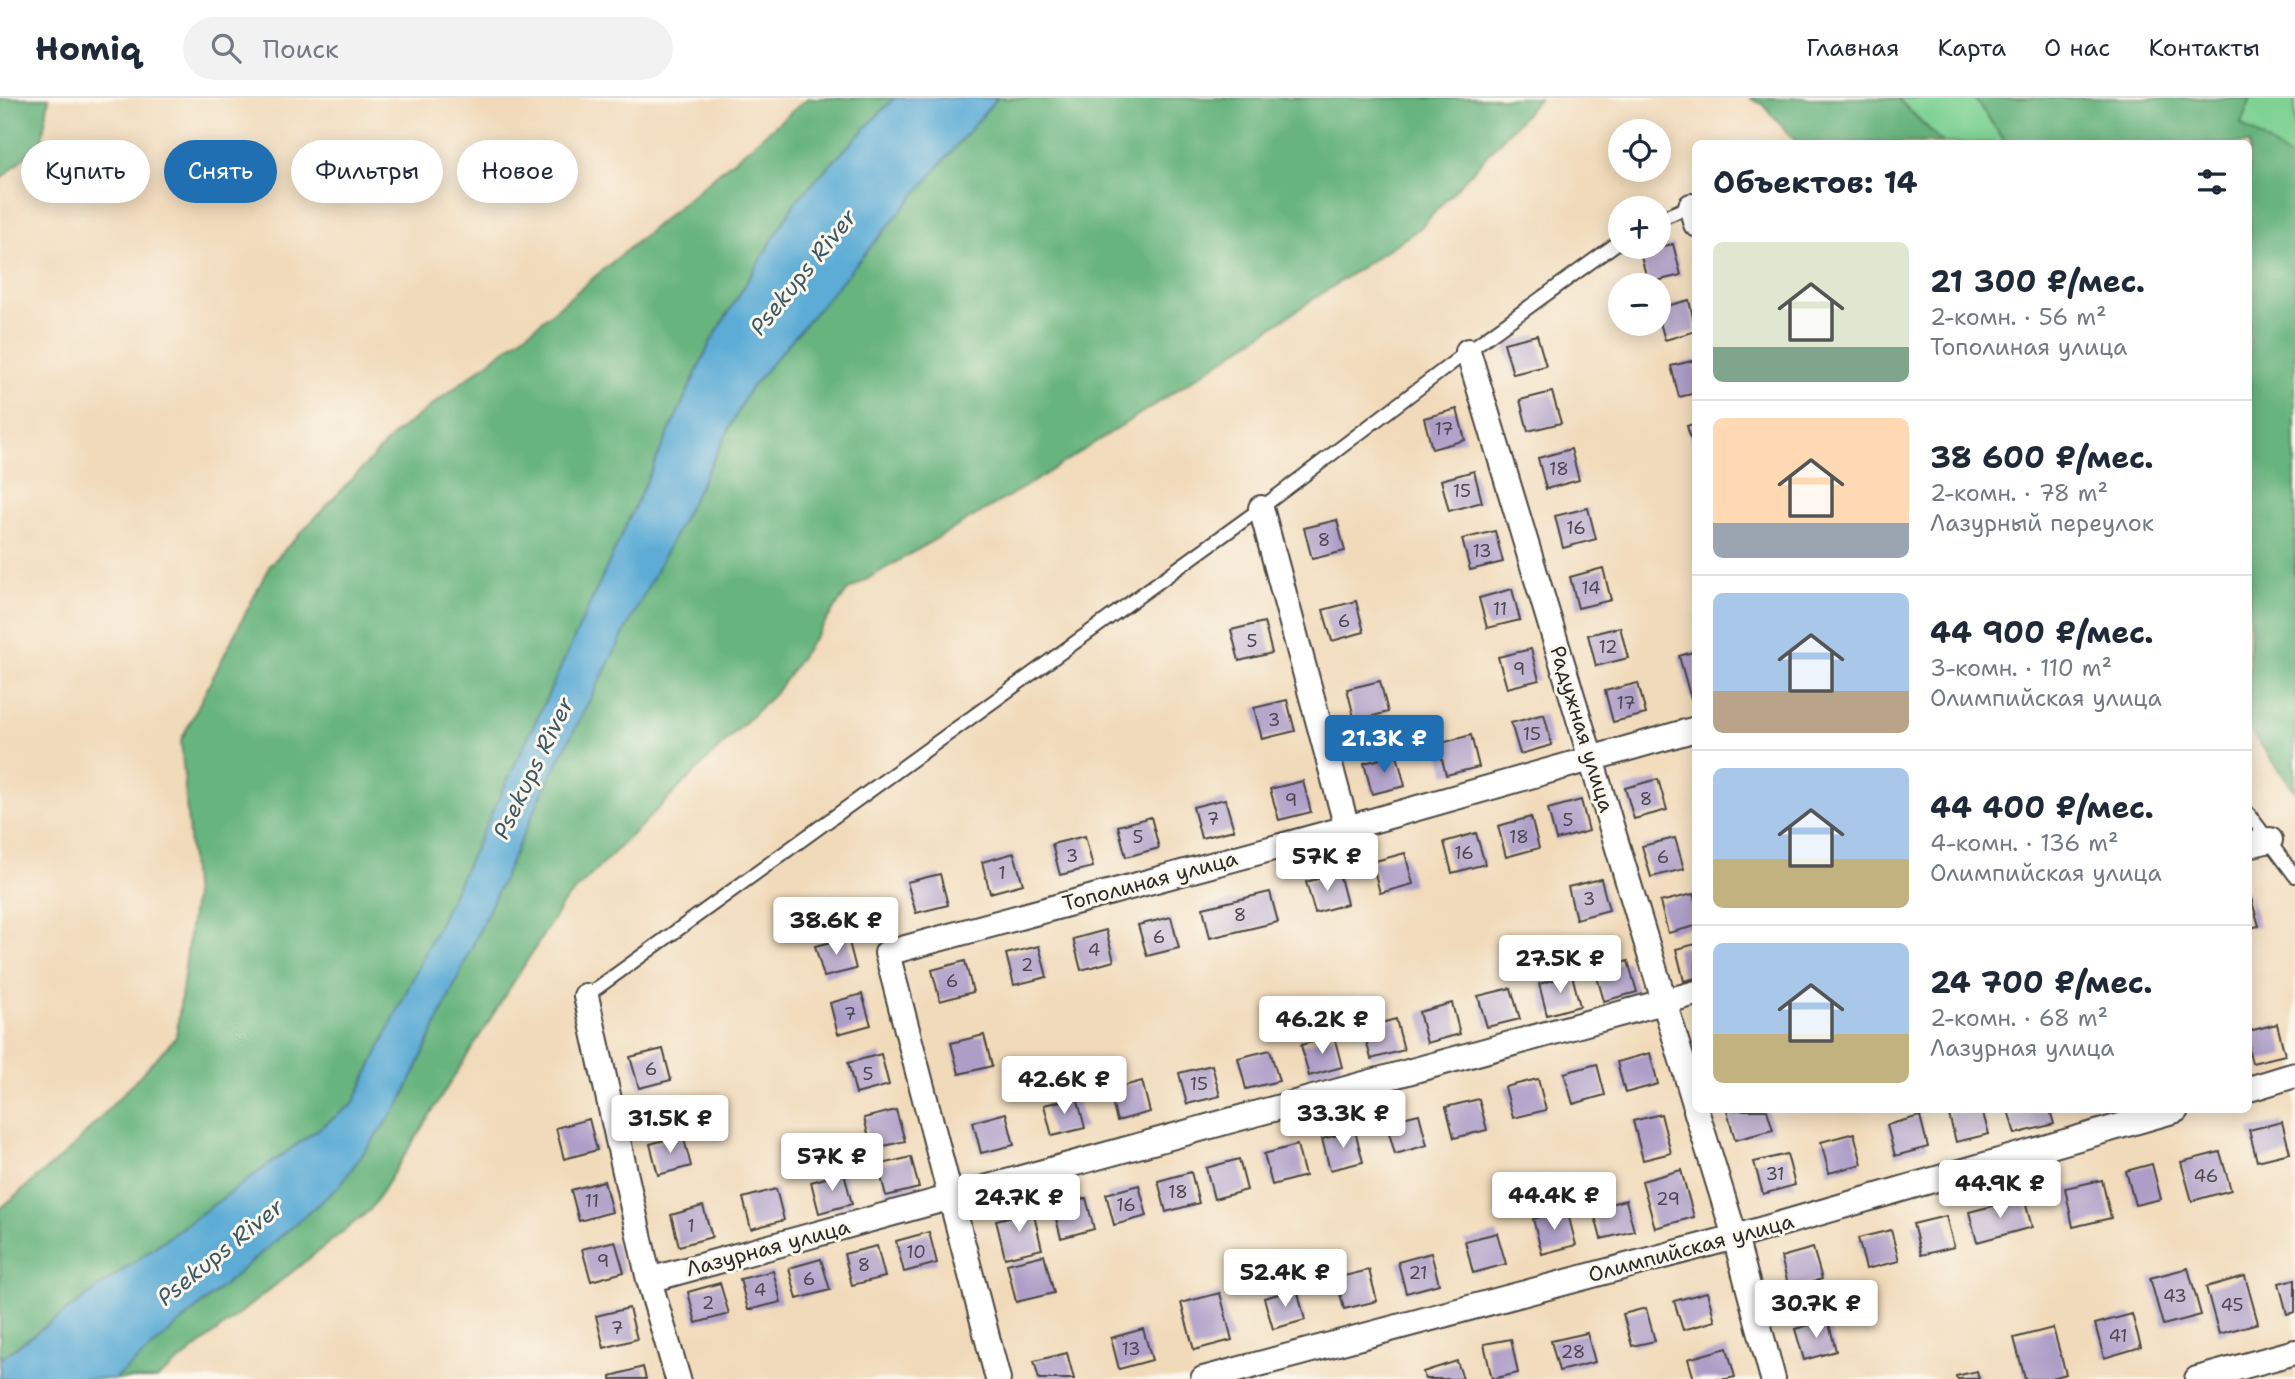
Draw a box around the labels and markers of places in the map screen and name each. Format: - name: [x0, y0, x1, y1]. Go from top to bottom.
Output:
- pin: 21.3K ₽: [1319, 716, 1449, 775]
- pin: 57K ₽: [1278, 834, 1376, 893]
- pin: 38.6K ₽: [771, 898, 901, 957]
- pin: 27.5K ₽: [1495, 936, 1625, 995]
- pin: 46.2K ₽: [1257, 996, 1387, 1056]
- pin: 42.6K ₽: [999, 1056, 1129, 1116]
- pin: 33.3K ₽: [1278, 1090, 1408, 1150]
- pin: 31.5K ₽: [605, 1096, 735, 1155]
- pin: 57K ₽: [783, 1134, 881, 1193]
- pin: 44.9K ₽: [1935, 1160, 2065, 1220]
- pin: 44.4K ₽: [1489, 1172, 1619, 1232]
- pin: 24.7K ₽: [954, 1174, 1084, 1234]
- pin: 52.4K ₽: [1220, 1250, 1350, 1309]
- pin: 30.7K ₽: [1751, 1280, 1881, 1340]

